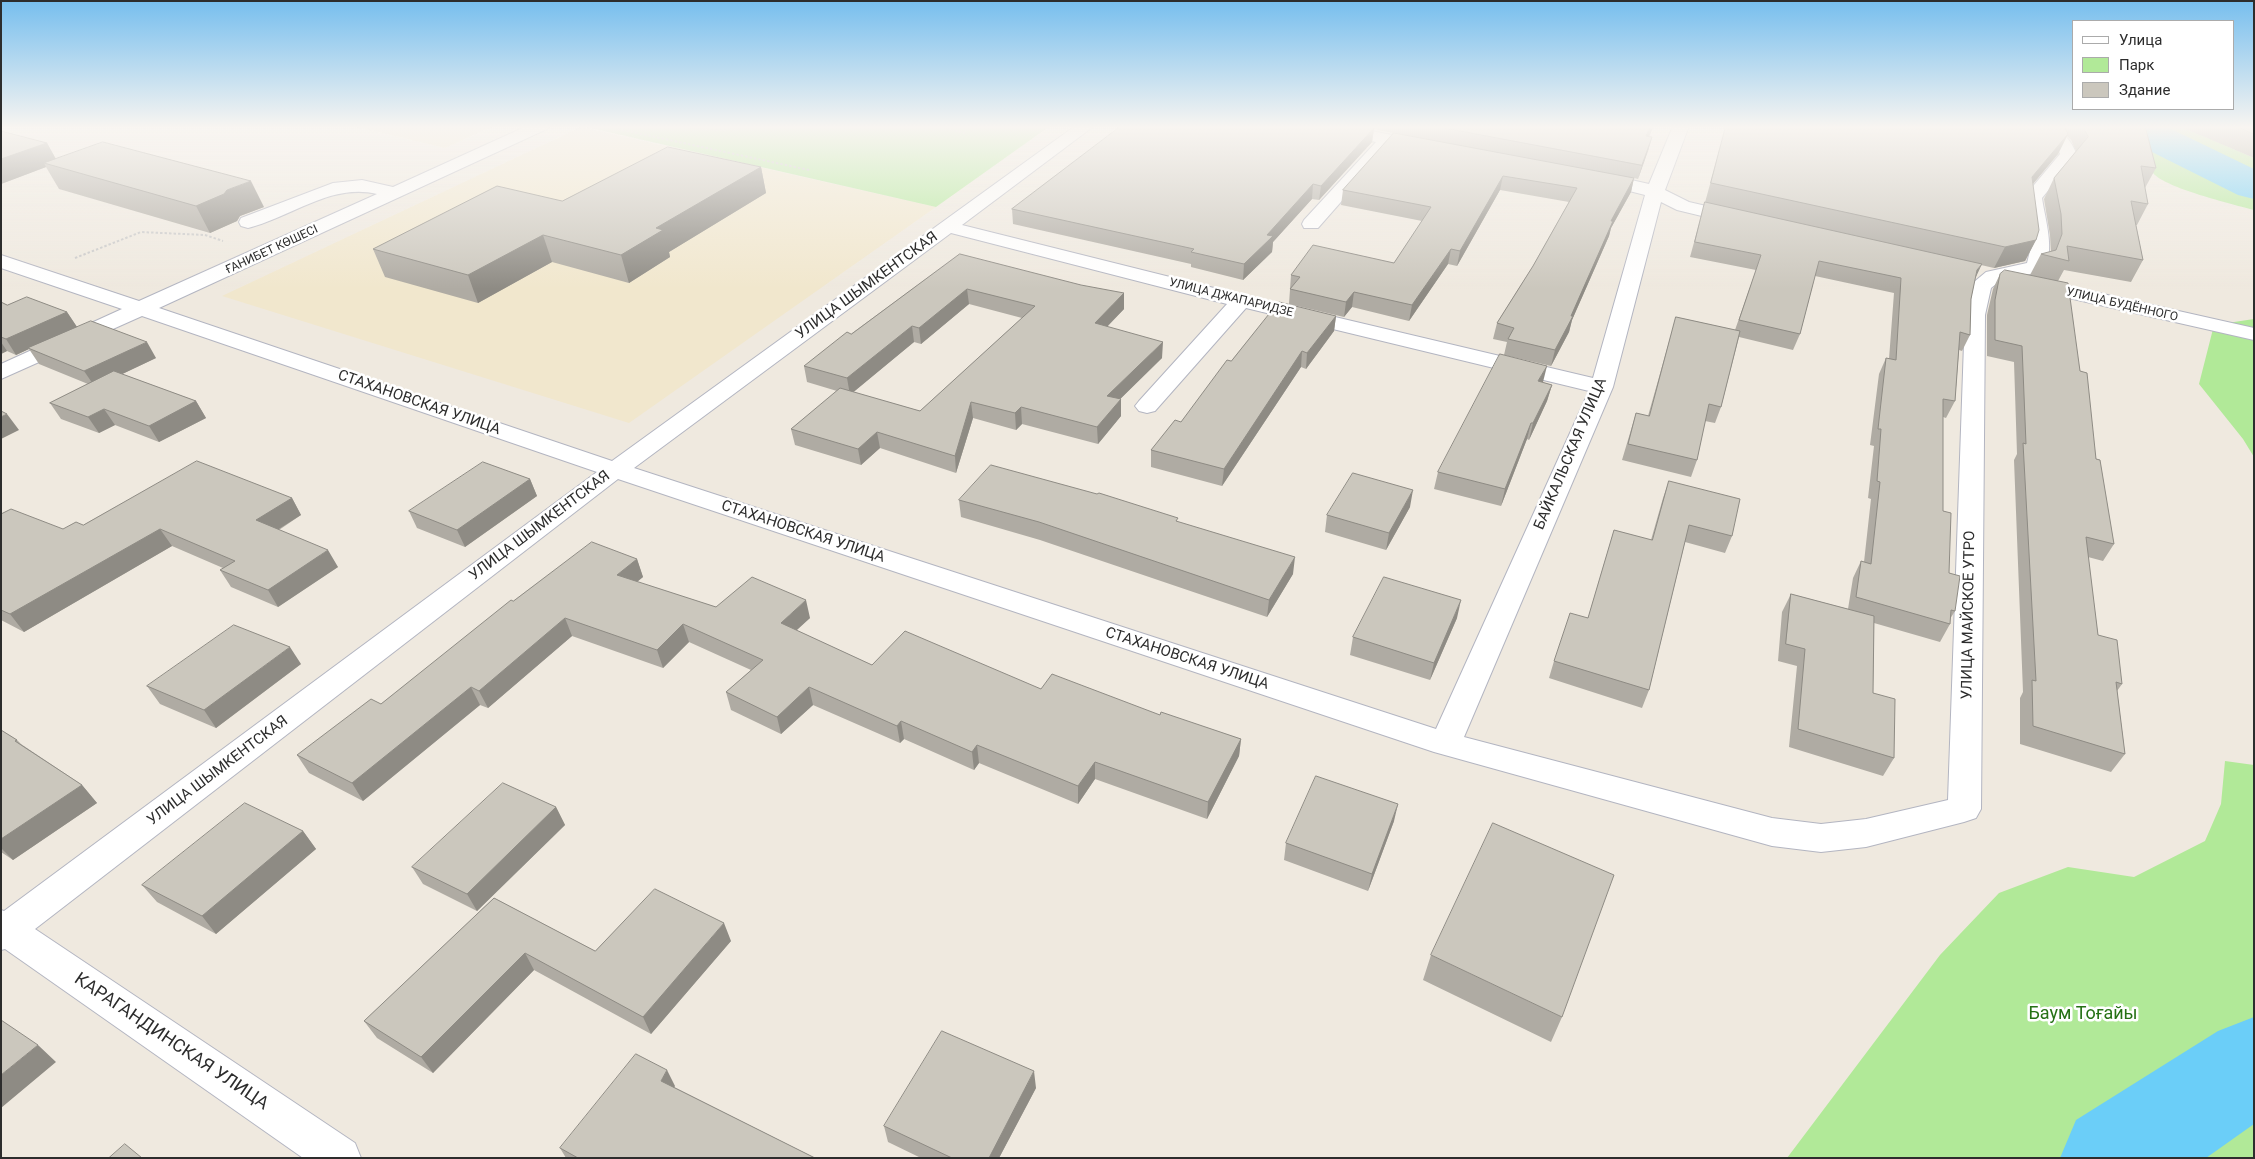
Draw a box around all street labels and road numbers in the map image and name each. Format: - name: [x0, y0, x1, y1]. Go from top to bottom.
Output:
- street label: ҒАНИБЕТ КӨШЕСІ: [224, 222, 320, 278]
- street label: УЛИЦА ШЫМКЕНТСКАЯ: [792, 228, 942, 344]
- street label: УЛИЦА ДЖАПАРИДЗЕ: [1167, 276, 1295, 320]
- street label: УЛИЦА БУДЁННОГО: [2065, 285, 2179, 325]
- street label: СТАХАНОВСКАЯ УЛИЦА: [335, 367, 503, 439]
- street label: БАЙКАЛЬСКАЯ УЛИЦА: [1531, 375, 1611, 533]
- street label: УЛИЦА ШЫМКЕНТСКАЯ: [466, 467, 614, 585]
- street label: СТАХАНОВСКАЯ УЛИЦА: [719, 497, 887, 567]
- street label: УЛИЦА МАЙСКОЕ УТРО: [1959, 530, 1979, 700]
- street label: СТАХАНОВСКАЯ УЛИЦА: [1103, 624, 1271, 694]
- street label: УЛИЦА ШЫМКЕНТСКАЯ: [144, 712, 292, 830]
- street label: КАРАГАНДИНСКАЯ УЛИЦА: [70, 969, 272, 1115]

